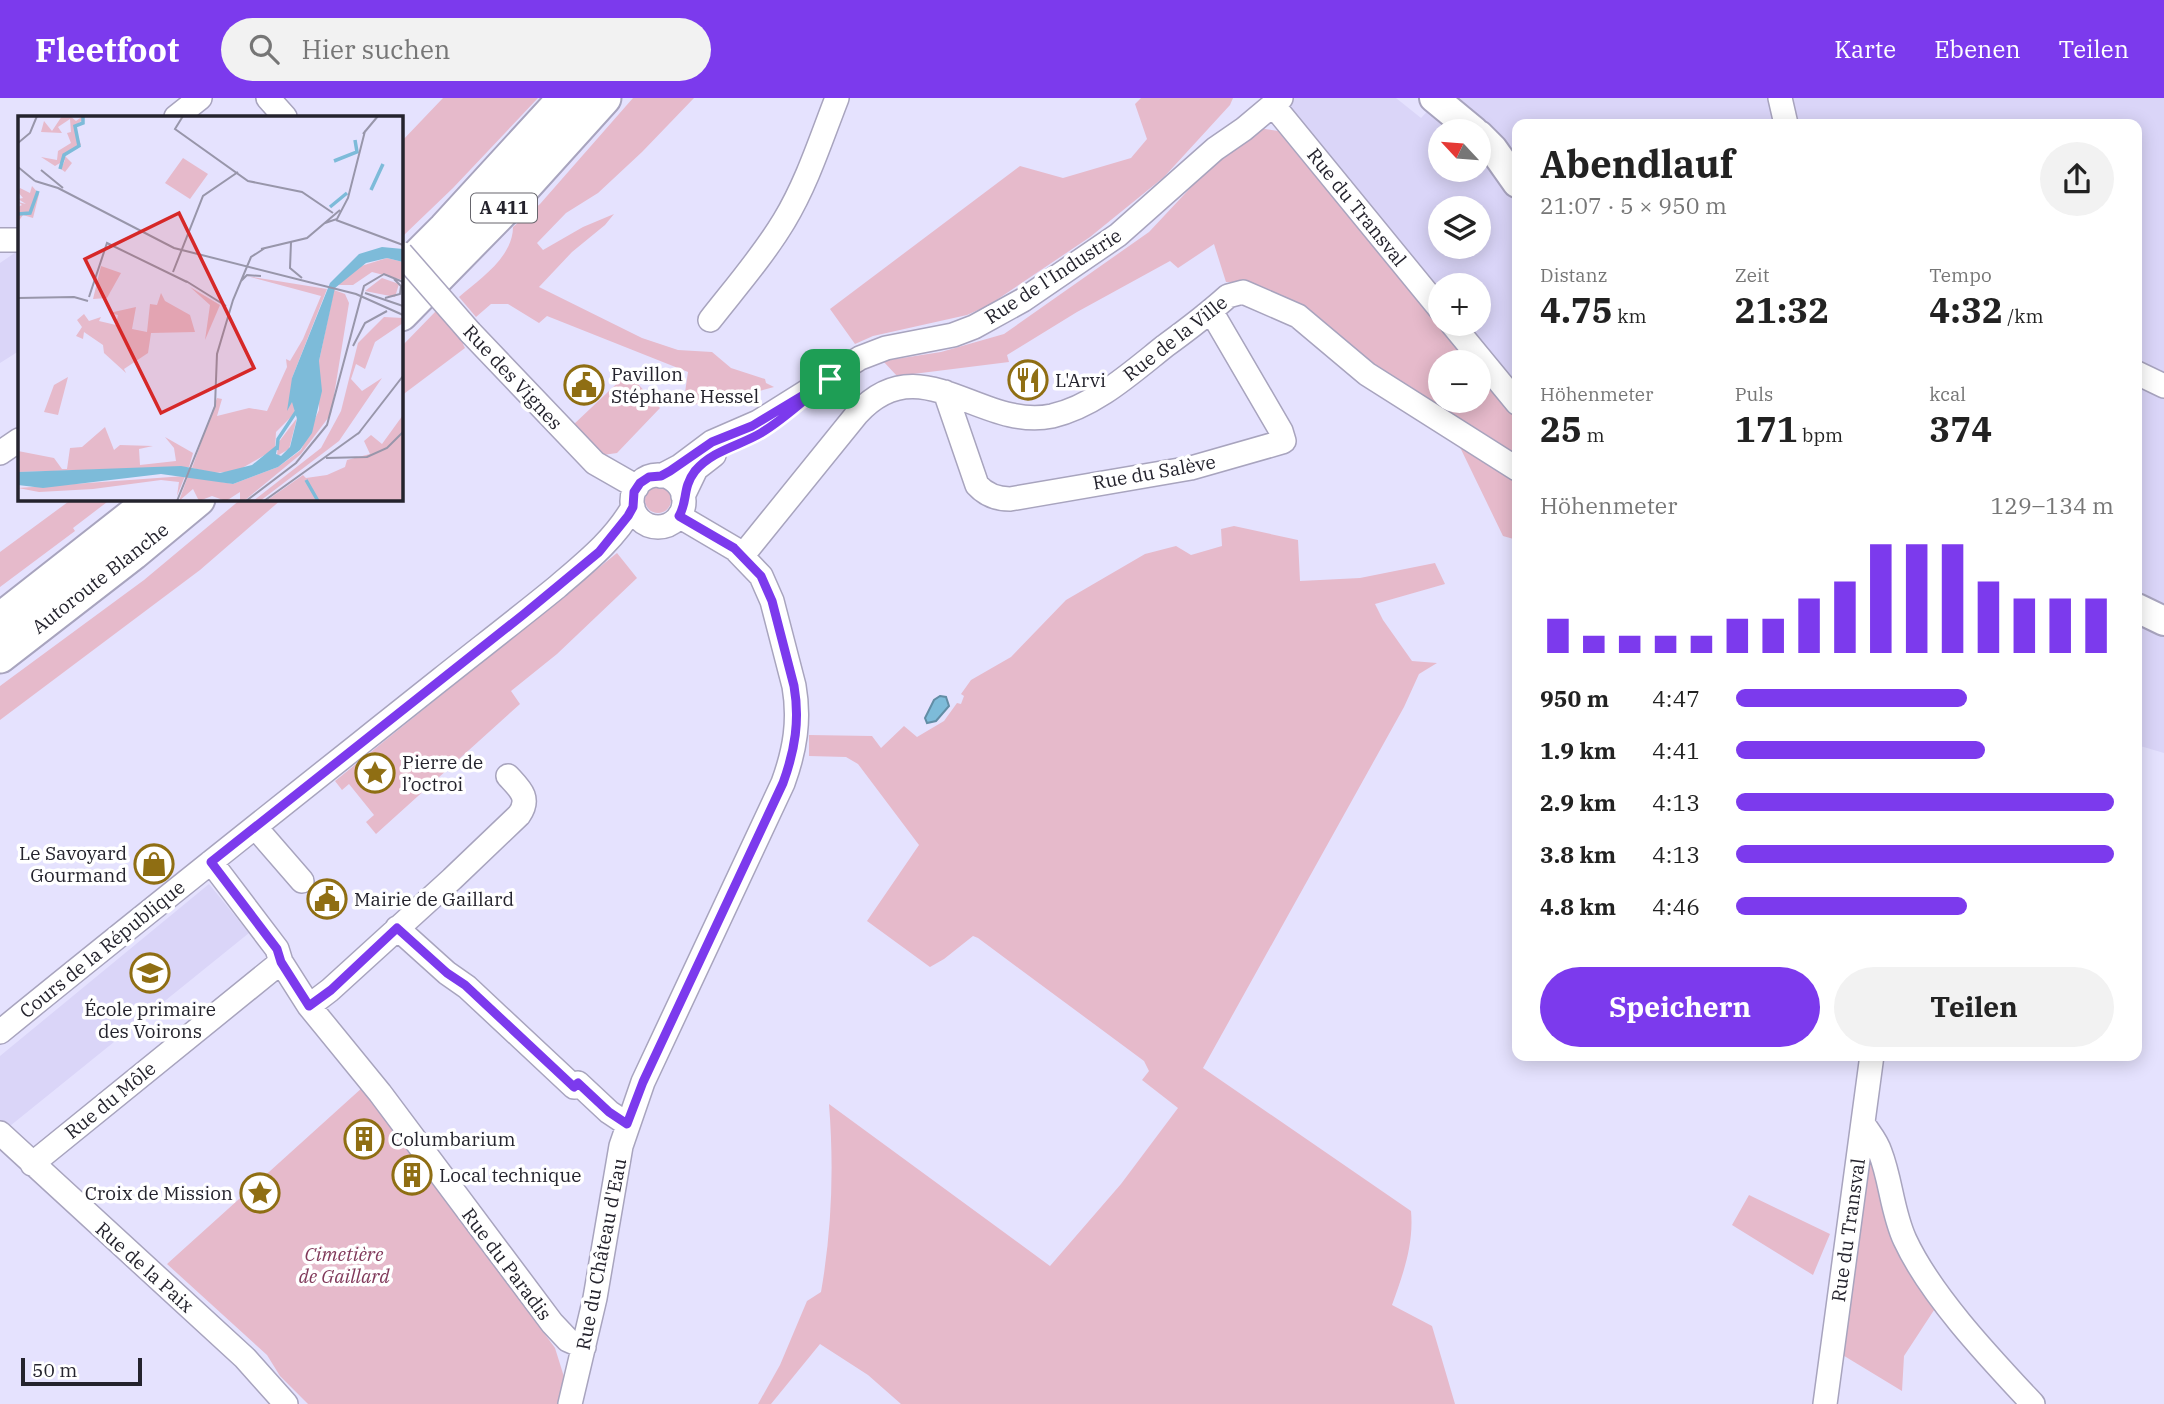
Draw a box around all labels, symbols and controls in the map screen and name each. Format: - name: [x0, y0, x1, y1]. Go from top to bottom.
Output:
- search box: [221, 18, 711, 81]
- text: Fleetfoot: [35, 28, 179, 71]
- icon: search: [245, 30, 283, 68]
- text: Hier suchen: [301, 32, 451, 66]
- text: Karte: [1834, 33, 1896, 65]
- text: Ebenen: [1934, 33, 2021, 65]
- text: Teilen: [2059, 33, 2129, 65]
- inset map: [18, 116, 402, 500]
- north arrow: [1428, 119, 1491, 182]
- map controls: [1428, 119, 1491, 413]
- text: Abendlauf: [1540, 139, 1734, 188]
- button: share: [2040, 142, 2114, 216]
- street label: Rue du Transval: [1302, 143, 1412, 271]
- text: 21:07 · 5 × 950 m: [1540, 190, 1727, 220]
- road number: A 411: [471, 194, 537, 222]
- button: layers: [1428, 196, 1491, 259]
- street label: Rue de l'Industrie: [980, 223, 1126, 329]
- text: Distanz: [1540, 263, 1607, 287]
- text: Zeit: [1735, 263, 1770, 287]
- text: Tempo: [1929, 263, 1992, 287]
- button: +: [1428, 273, 1491, 336]
- text: 4.75: [1540, 287, 1613, 333]
- text: 21:32: [1735, 287, 1829, 333]
- text: 4:32: [1929, 287, 2003, 333]
- street label: Rue de la Ville: [1118, 290, 1232, 386]
- text: km: [1613, 304, 1647, 328]
- text: /km: [2003, 304, 2044, 328]
- street label: Rue des Vignes: [458, 320, 568, 434]
- pin: [800, 349, 860, 409]
- button: −: [1428, 350, 1491, 413]
- restaurant icon: L'Arvi: [1007, 359, 1049, 401]
- icon: arrive: [811, 360, 849, 398]
- place label: Pavillon Stéphane Hessel: [611, 362, 759, 408]
- public building icon: Pavillon Stéphane Hessel: [563, 364, 605, 406]
- place label: L'Arvi: [1055, 368, 1106, 392]
- text: Höhenmeter: [1540, 382, 1653, 406]
- text: Puls: [1735, 382, 1773, 406]
- text: kcal: [1929, 382, 1966, 406]
- text: 25: [1540, 406, 1582, 452]
- text: 171: [1735, 406, 1798, 452]
- text: 374: [1929, 406, 1992, 452]
- text: m: [1582, 423, 1605, 447]
- text: bpm: [1798, 423, 1843, 447]
- street label: Rue du Salève: [1091, 449, 1217, 495]
- text: Höhenmeter: [1540, 490, 1677, 520]
- text: 129–134 m: [1990, 490, 2114, 520]
- street label: Autoroute Blanche: [27, 517, 173, 639]
- text: 950 m: [1540, 683, 1609, 713]
- text: 4:47: [1652, 683, 1700, 713]
- text: 1.9 km: [1540, 735, 1616, 765]
- text: 4:41: [1652, 735, 1700, 765]
- place label: Pierre de l’octroi: [402, 750, 483, 796]
- place icon: Pierre de l’octroi: [354, 752, 396, 794]
- text: 2.9 km: [1540, 787, 1616, 817]
- text: 4:13: [1652, 787, 1700, 817]
- text: 3.8 km: [1540, 839, 1616, 869]
- text: 4:13: [1652, 839, 1700, 869]
- place label: Le Savoyard Gourmand: [19, 841, 127, 887]
- shop icon: Le Savoyard Gourmand: [133, 843, 175, 885]
- street label: Cours de la République: [14, 875, 190, 1023]
- public building icon: Mairie de Gaillard: [306, 878, 348, 920]
- place label: Mairie de Gaillard: [354, 887, 514, 911]
- text: 4.8 km: [1540, 891, 1616, 921]
- text: 4:46: [1652, 891, 1700, 921]
- school or university icon: École primaire des Voirons: [129, 952, 171, 994]
- button: Speichern: [1540, 967, 1820, 1047]
- button: Teilen: [1834, 967, 2114, 1047]
- place label: École primaire des Voirons: [84, 997, 216, 1043]
- street label: Rue du Môle: [60, 1056, 160, 1144]
- building icon: Columbarium: [343, 1118, 385, 1160]
- place label: Columbarium: [391, 1127, 516, 1151]
- building icon: Local technique: [391, 1154, 433, 1196]
- street label: Rue du Château d'Eau: [571, 1156, 631, 1352]
- street label: Rue du Transval: [1826, 1156, 1870, 1303]
- place label: Local technique: [439, 1163, 581, 1187]
- place icon: Croix de Mission: [239, 1172, 281, 1214]
- place label: Croix de Mission: [85, 1181, 233, 1205]
- street label: Rue du Paradis: [457, 1203, 557, 1325]
- street label: Rue de la Paix: [91, 1217, 199, 1318]
- park label: Cimetière de Gaillard: [299, 1242, 390, 1288]
- scale bar: [21, 1355, 142, 1387]
- text: 50 m: [32, 1358, 77, 1382]

